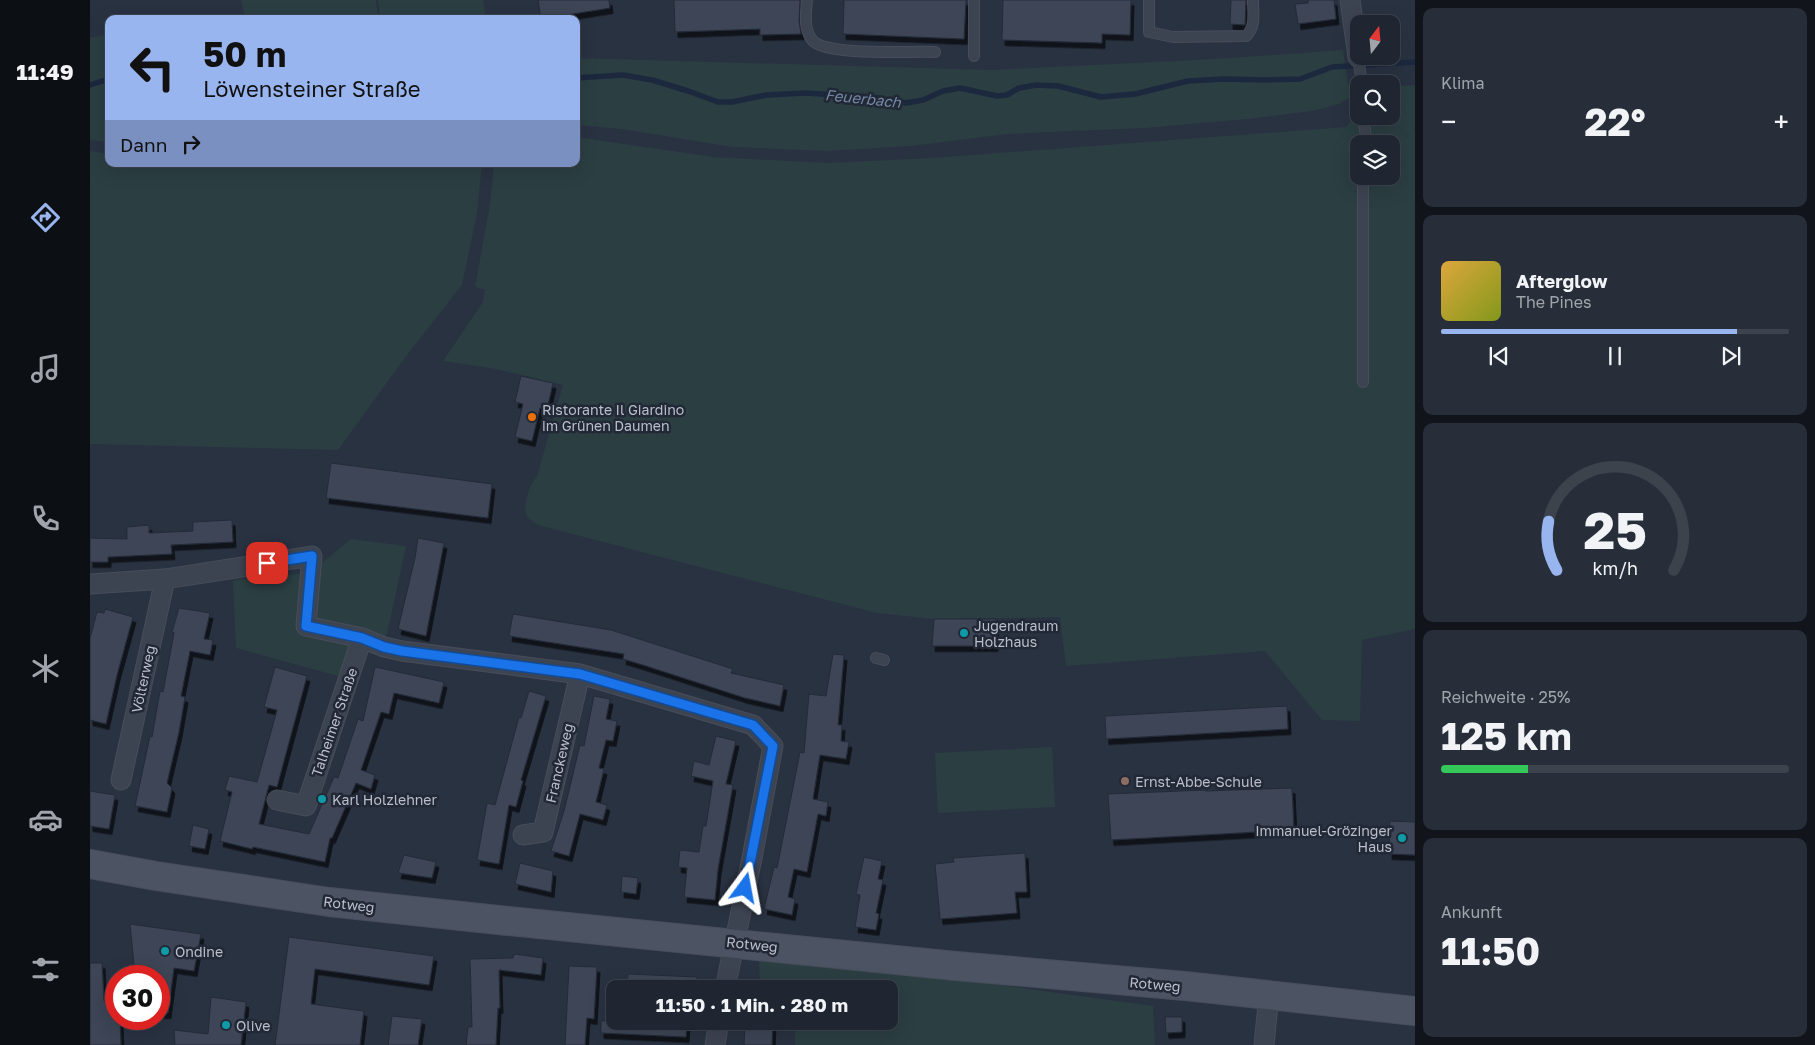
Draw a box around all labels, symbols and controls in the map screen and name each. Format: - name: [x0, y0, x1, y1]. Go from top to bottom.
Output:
- north arrow: [1350, 15, 1400, 65]
- map controls: [1350, 15, 1400, 185]
- text: 50 m: [203, 33, 286, 75]
- icon: left: [120, 35, 185, 100]
- text: 11:49: [16, 58, 74, 85]
- text: Klima: [1441, 73, 1485, 93]
- text: Löwensteiner Straße: [203, 75, 420, 102]
- button: search: [1350, 75, 1400, 125]
- water label: Feuerbach: [824, 85, 903, 111]
- text: 22°: [1584, 99, 1646, 144]
- text: −: [1441, 105, 1456, 138]
- text: +: [1774, 105, 1789, 138]
- icon: right: [177, 130, 205, 158]
- text: Dann: [120, 133, 167, 156]
- button: layers: [1350, 135, 1400, 185]
- icon: directions: [28, 200, 63, 235]
- text: Afterglow: [1516, 269, 1607, 292]
- text: The Pines: [1516, 292, 1591, 312]
- icon: previous: [1485, 342, 1513, 370]
- icon: pause: [1601, 342, 1629, 370]
- icon: next: [1717, 342, 1745, 370]
- icon: music: [28, 351, 63, 386]
- place label: Ristorante Il Giardino im Grünen Daumen: [542, 401, 684, 434]
- marker: Ristorante Il Giardino im Grünen Daumen: [526, 411, 538, 423]
- text: 25: [1583, 498, 1647, 560]
- icon: phone: [28, 501, 63, 536]
- pin: [246, 542, 288, 584]
- icon: arrive: [253, 549, 281, 577]
- text: km/h: [1592, 557, 1638, 579]
- place label: Jugendraum Holzhaus: [974, 617, 1058, 650]
- marker: Jugendraum Holzhaus: [958, 627, 970, 639]
- street label: Völterweg: [128, 644, 158, 714]
- icon: climate: [28, 651, 63, 686]
- street label: Talheimer Straße: [307, 666, 361, 778]
- text: Reichweite · 25%: [1441, 687, 1571, 707]
- text: 125 km: [1441, 713, 1572, 758]
- street label: Franckeweg: [542, 721, 576, 805]
- place label: Ernst-Abbe-Schule: [1135, 773, 1262, 790]
- marker: Ernst-Abbe-Schule: [1119, 775, 1131, 787]
- place label: Karl Holzlehner: [332, 791, 437, 808]
- marker: Karl Holzlehner: [316, 793, 328, 805]
- icon: car: [28, 802, 63, 837]
- place label: Immanuel-Grözinger Haus: [1255, 822, 1393, 855]
- marker: Immanuel-Grözinger Haus: [1396, 832, 1408, 844]
- position arrow: [718, 861, 770, 913]
- street label: Rotweg: [322, 892, 376, 916]
- text: Ankunft: [1441, 902, 1503, 922]
- text: 11:50: [1441, 928, 1540, 973]
- street label: Rotweg: [726, 933, 778, 955]
- place label: Ondine: [175, 943, 223, 960]
- marker: Ondine: [159, 945, 171, 957]
- icon: filters: [28, 952, 63, 987]
- speed limit sign: 30: [105, 965, 170, 1030]
- street label: Rotweg: [1129, 973, 1181, 995]
- text: 11:50 · 1 Min. · 280 m: [656, 993, 848, 1016]
- place label: Olive: [236, 1017, 270, 1034]
- marker: Olive: [220, 1019, 232, 1031]

